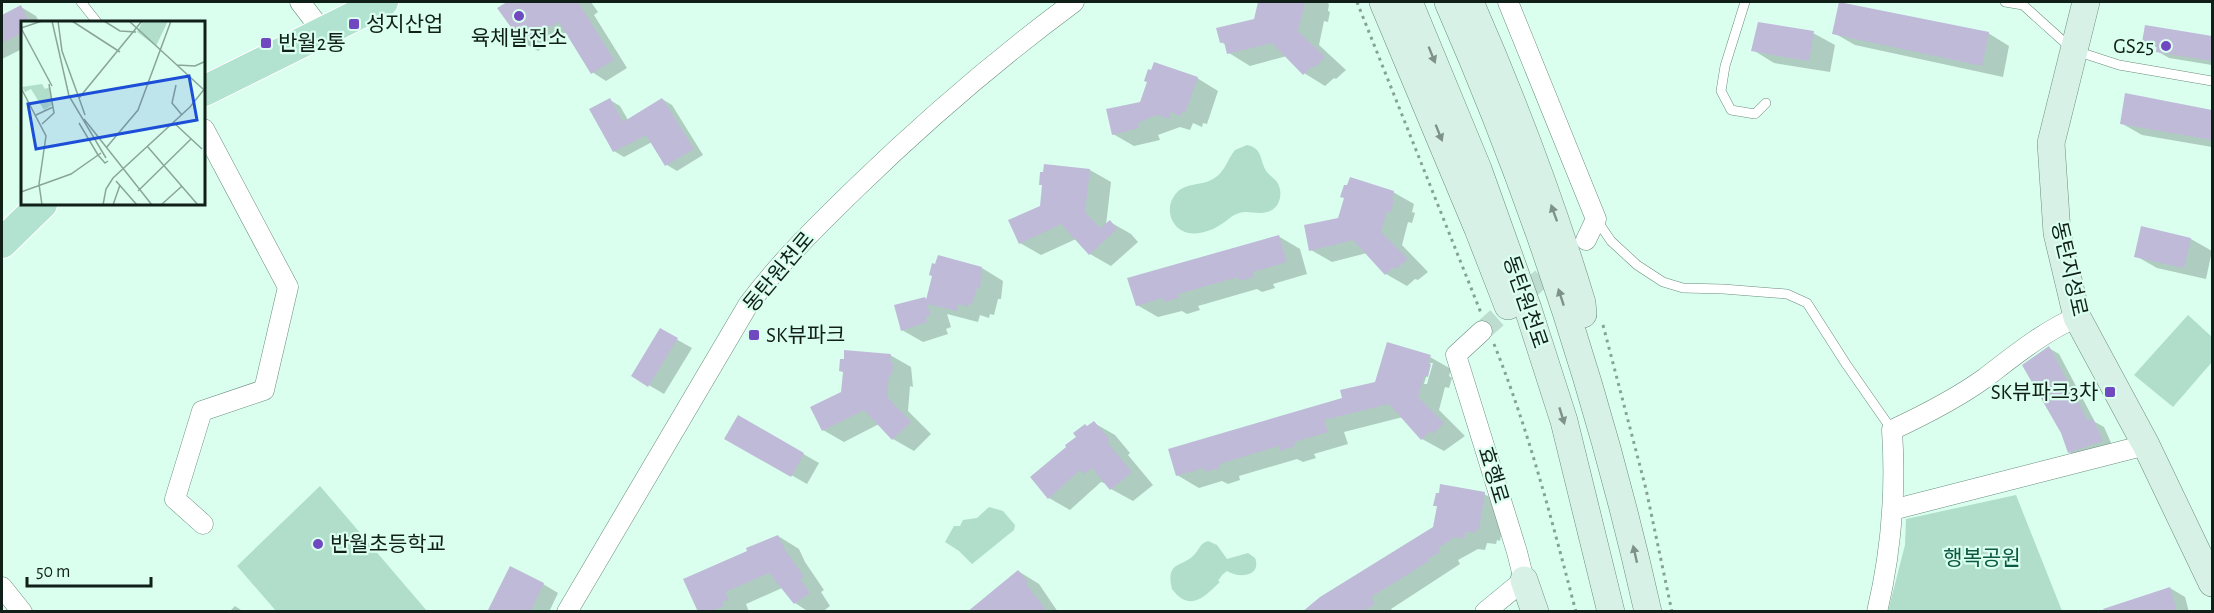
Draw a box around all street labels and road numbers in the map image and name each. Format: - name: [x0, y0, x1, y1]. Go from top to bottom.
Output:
- street label: 동탄지성로: [2048, 219, 2091, 318]
- street label: 동탄원천로: [739, 228, 818, 316]
- street label: 동탄원천로: [1499, 253, 1552, 351]
- street label: 효행로: [1474, 444, 1512, 506]

